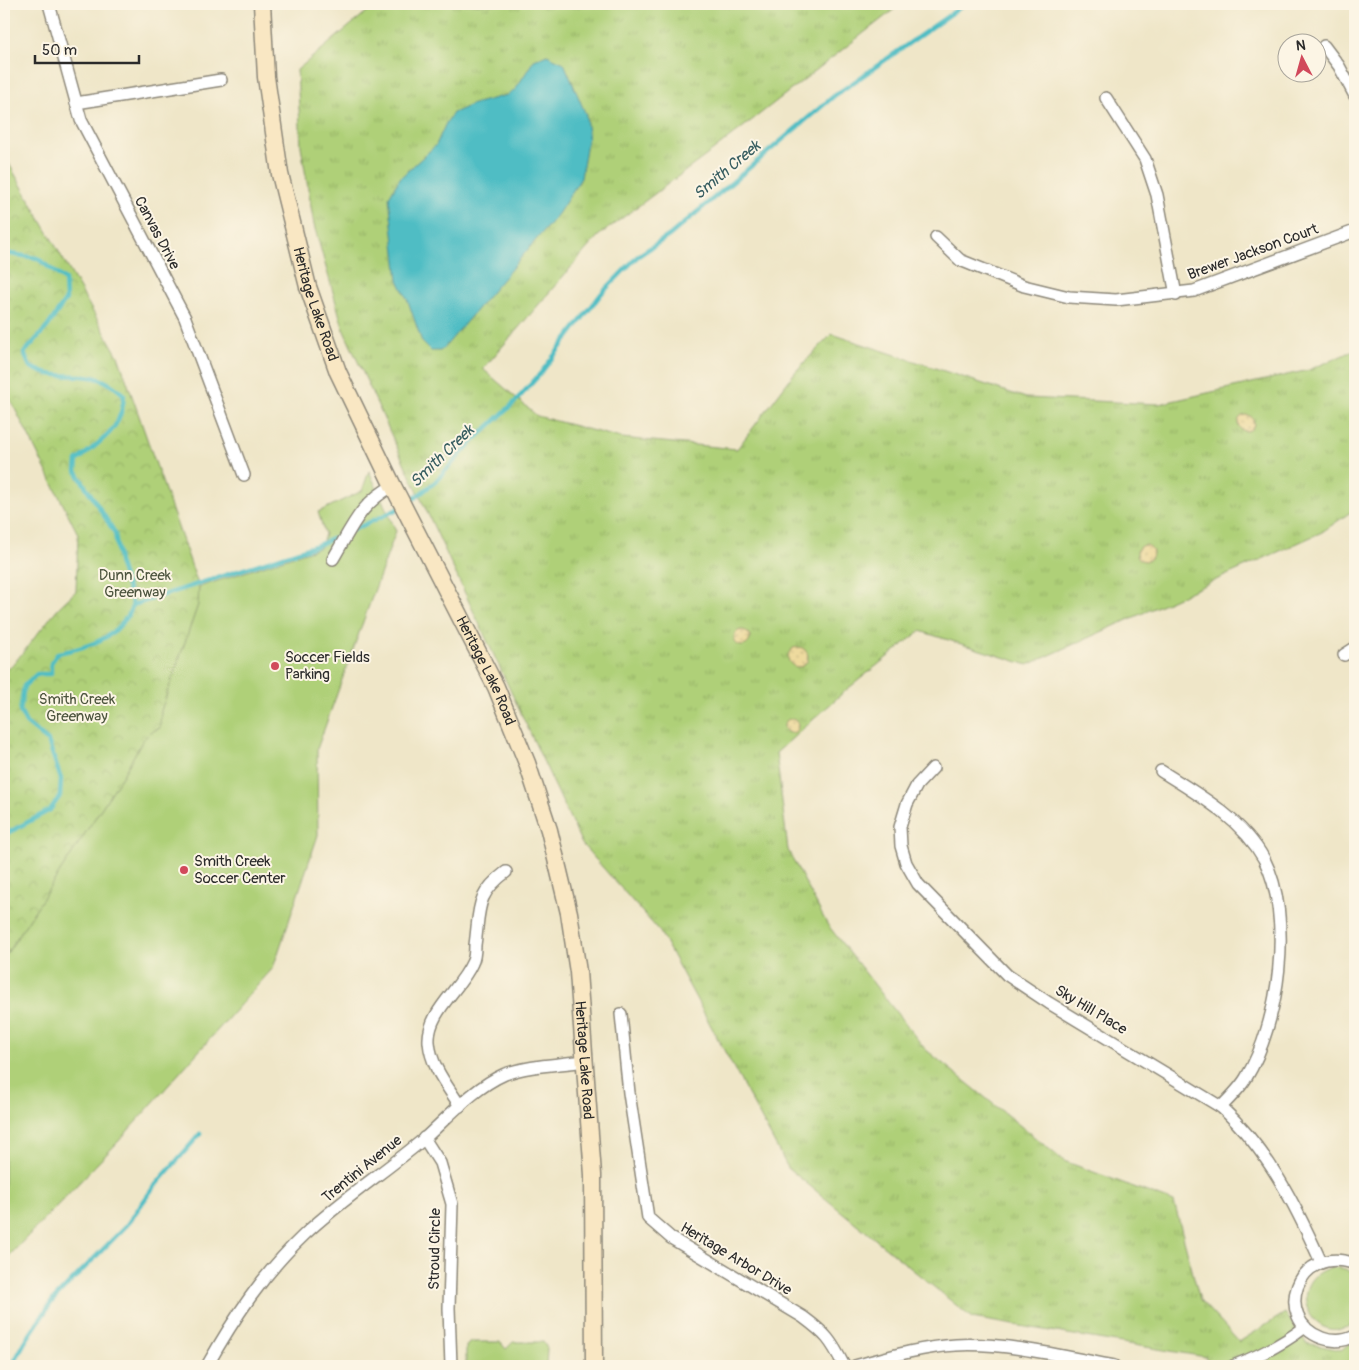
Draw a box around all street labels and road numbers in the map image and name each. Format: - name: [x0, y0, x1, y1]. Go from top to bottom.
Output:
- street label: Canvas Drive: [130, 193, 184, 273]
- street label: Brewer Jackson Court: [1185, 219, 1322, 284]
- street label: Heritage Lake Road: [289, 245, 343, 364]
- street label: Heritage Lake Road: [452, 613, 520, 728]
- street label: Sky Hill Place: [1051, 981, 1131, 1039]
- street label: Heritage Lake Road: [571, 1000, 598, 1120]
- street label: Trentini Avenue: [318, 1131, 406, 1207]
- street label: Stroud Circle: [425, 1207, 445, 1290]
- street label: Heritage Arbor Drive: [677, 1218, 796, 1300]

